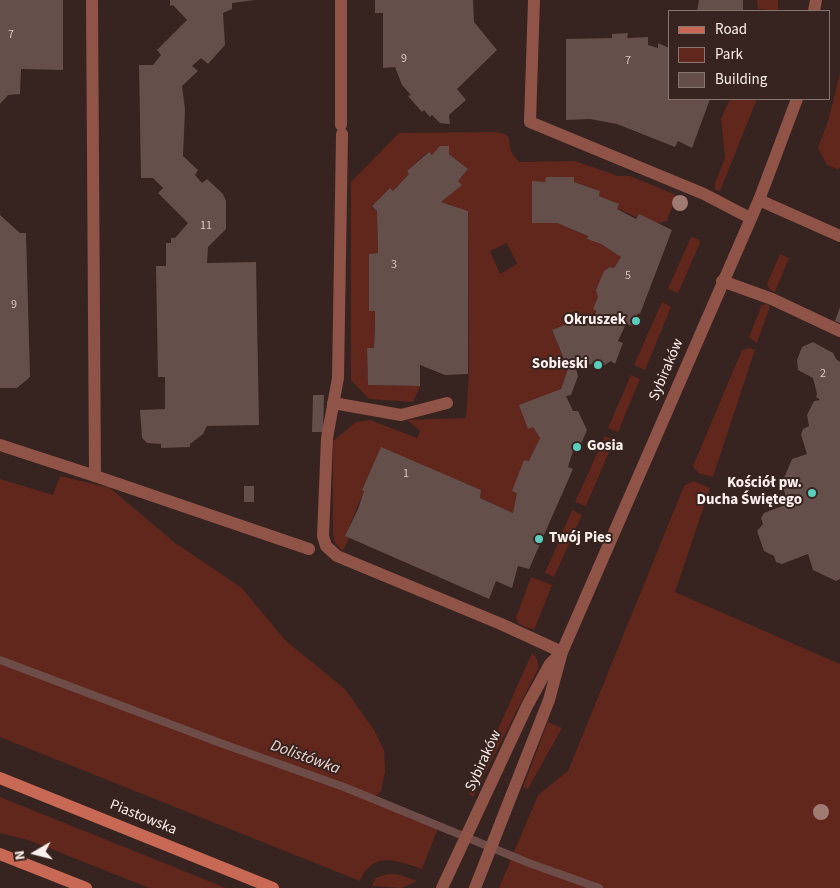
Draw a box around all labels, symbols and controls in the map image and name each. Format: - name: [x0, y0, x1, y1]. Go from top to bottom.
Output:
- legend: [668, 10, 830, 100]
- text: Road: [715, 19, 747, 40]
- house number: 7: [8, 28, 14, 42]
- text: Park: [715, 44, 743, 65]
- house number: 9: [401, 52, 407, 66]
- house number: 7: [625, 54, 631, 68]
- text: Building: [715, 69, 767, 90]
- house number: 11: [200, 219, 212, 233]
- house number: 3: [391, 258, 397, 272]
- house number: 5: [625, 269, 631, 283]
- house number: 9: [11, 298, 17, 312]
- place label: Okruszek: [564, 312, 626, 330]
- marker: Okruszek: [630, 315, 642, 327]
- street label: Sybiraków: [646, 336, 688, 404]
- place label: Sobieski: [532, 356, 588, 374]
- marker: Sobieski: [592, 359, 604, 371]
- house number: 2: [820, 367, 826, 381]
- place label: Gosia: [587, 438, 624, 456]
- marker: Gosia: [571, 441, 583, 453]
- house number: 1: [403, 467, 409, 481]
- place label: Kościół pw. Ducha Świętego: [697, 475, 802, 510]
- marker: Kościół pw. Ducha Świętego: [806, 487, 818, 499]
- place label: Twój Pies: [549, 530, 611, 548]
- marker: Twój Pies: [533, 533, 545, 545]
- street label: Sybiraków: [462, 728, 506, 794]
- water label: Dolistówka: [268, 737, 342, 779]
- street label: Piastowska: [107, 796, 179, 840]
- north arrow: [10, 828, 60, 878]
- text: N: [10, 849, 31, 861]

